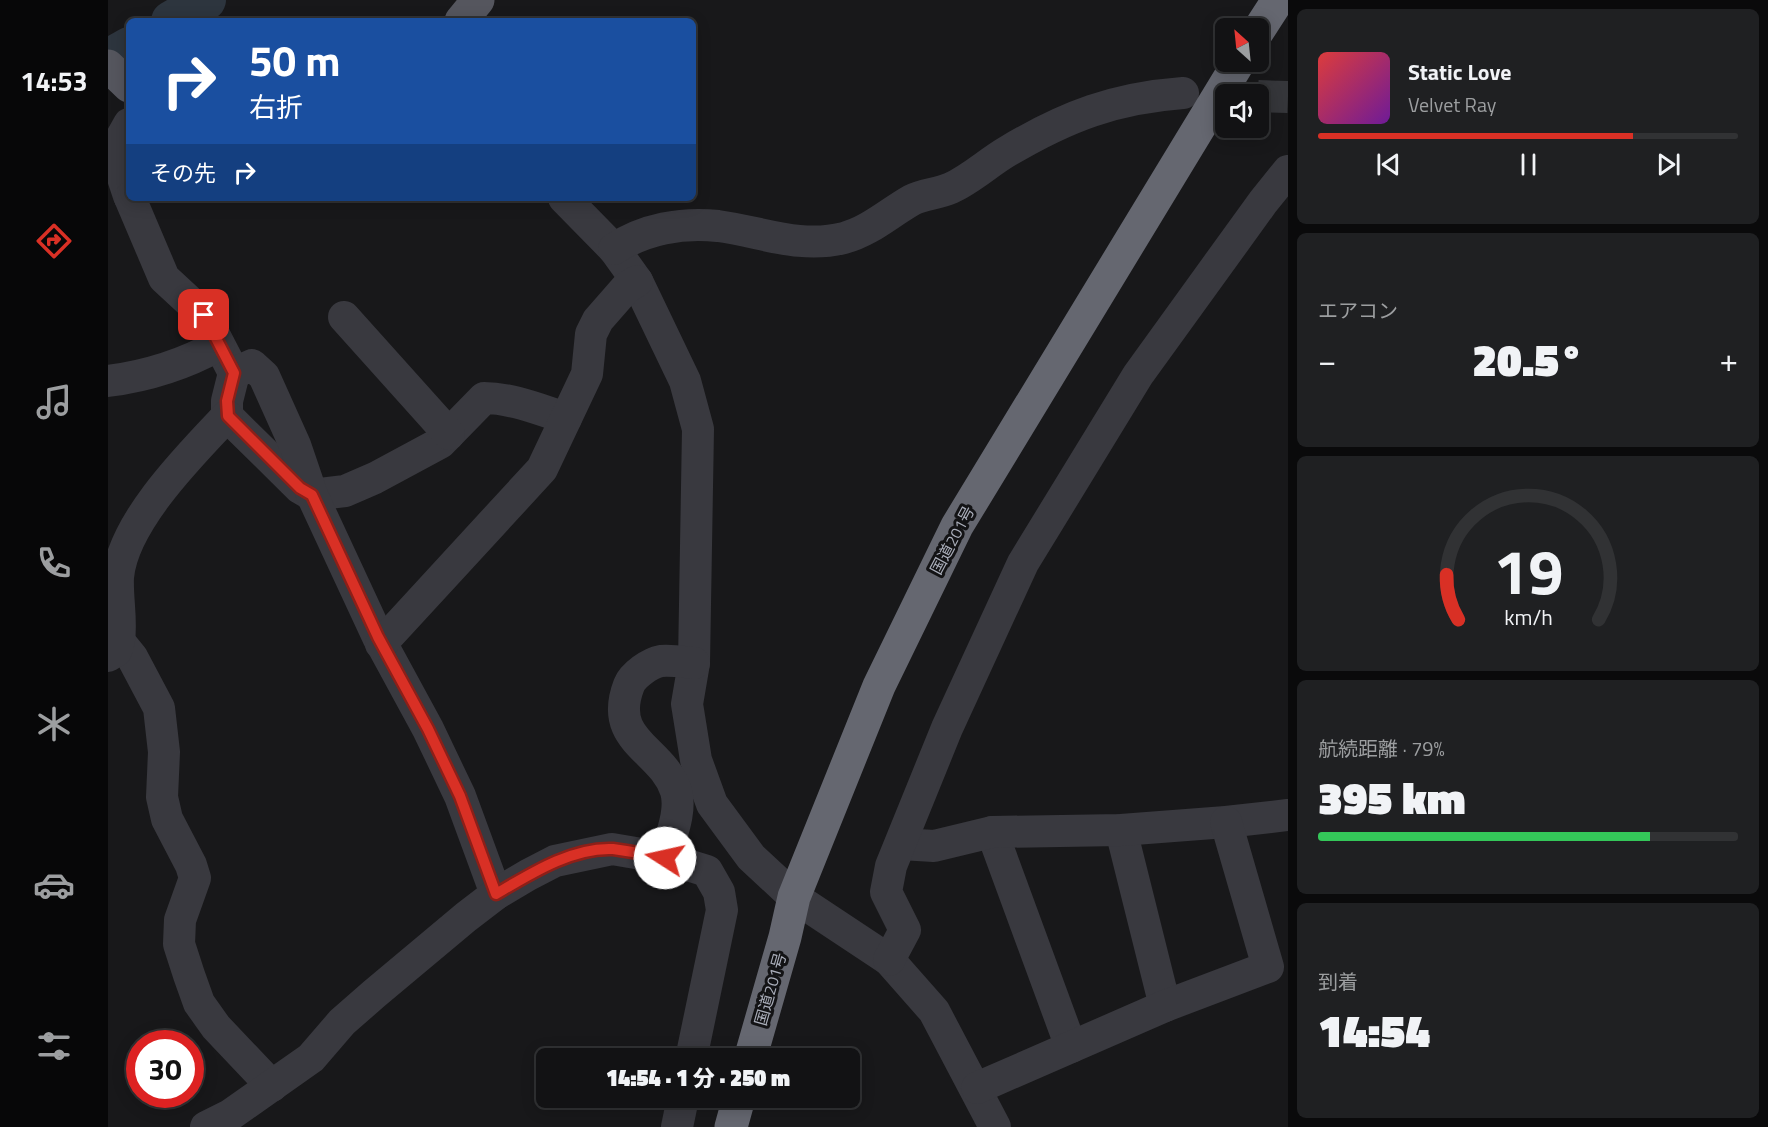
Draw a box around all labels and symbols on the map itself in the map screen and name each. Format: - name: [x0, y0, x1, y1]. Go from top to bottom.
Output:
- north arrow: [1215, 18, 1269, 72]
- pin: [178, 289, 229, 340]
- street label: 国道201号: [924, 501, 980, 579]
- position arrow: [633, 826, 697, 890]
- street label: 国道201号: [748, 950, 792, 1028]
- speed limit sign: 30: [126, 1030, 204, 1108]

